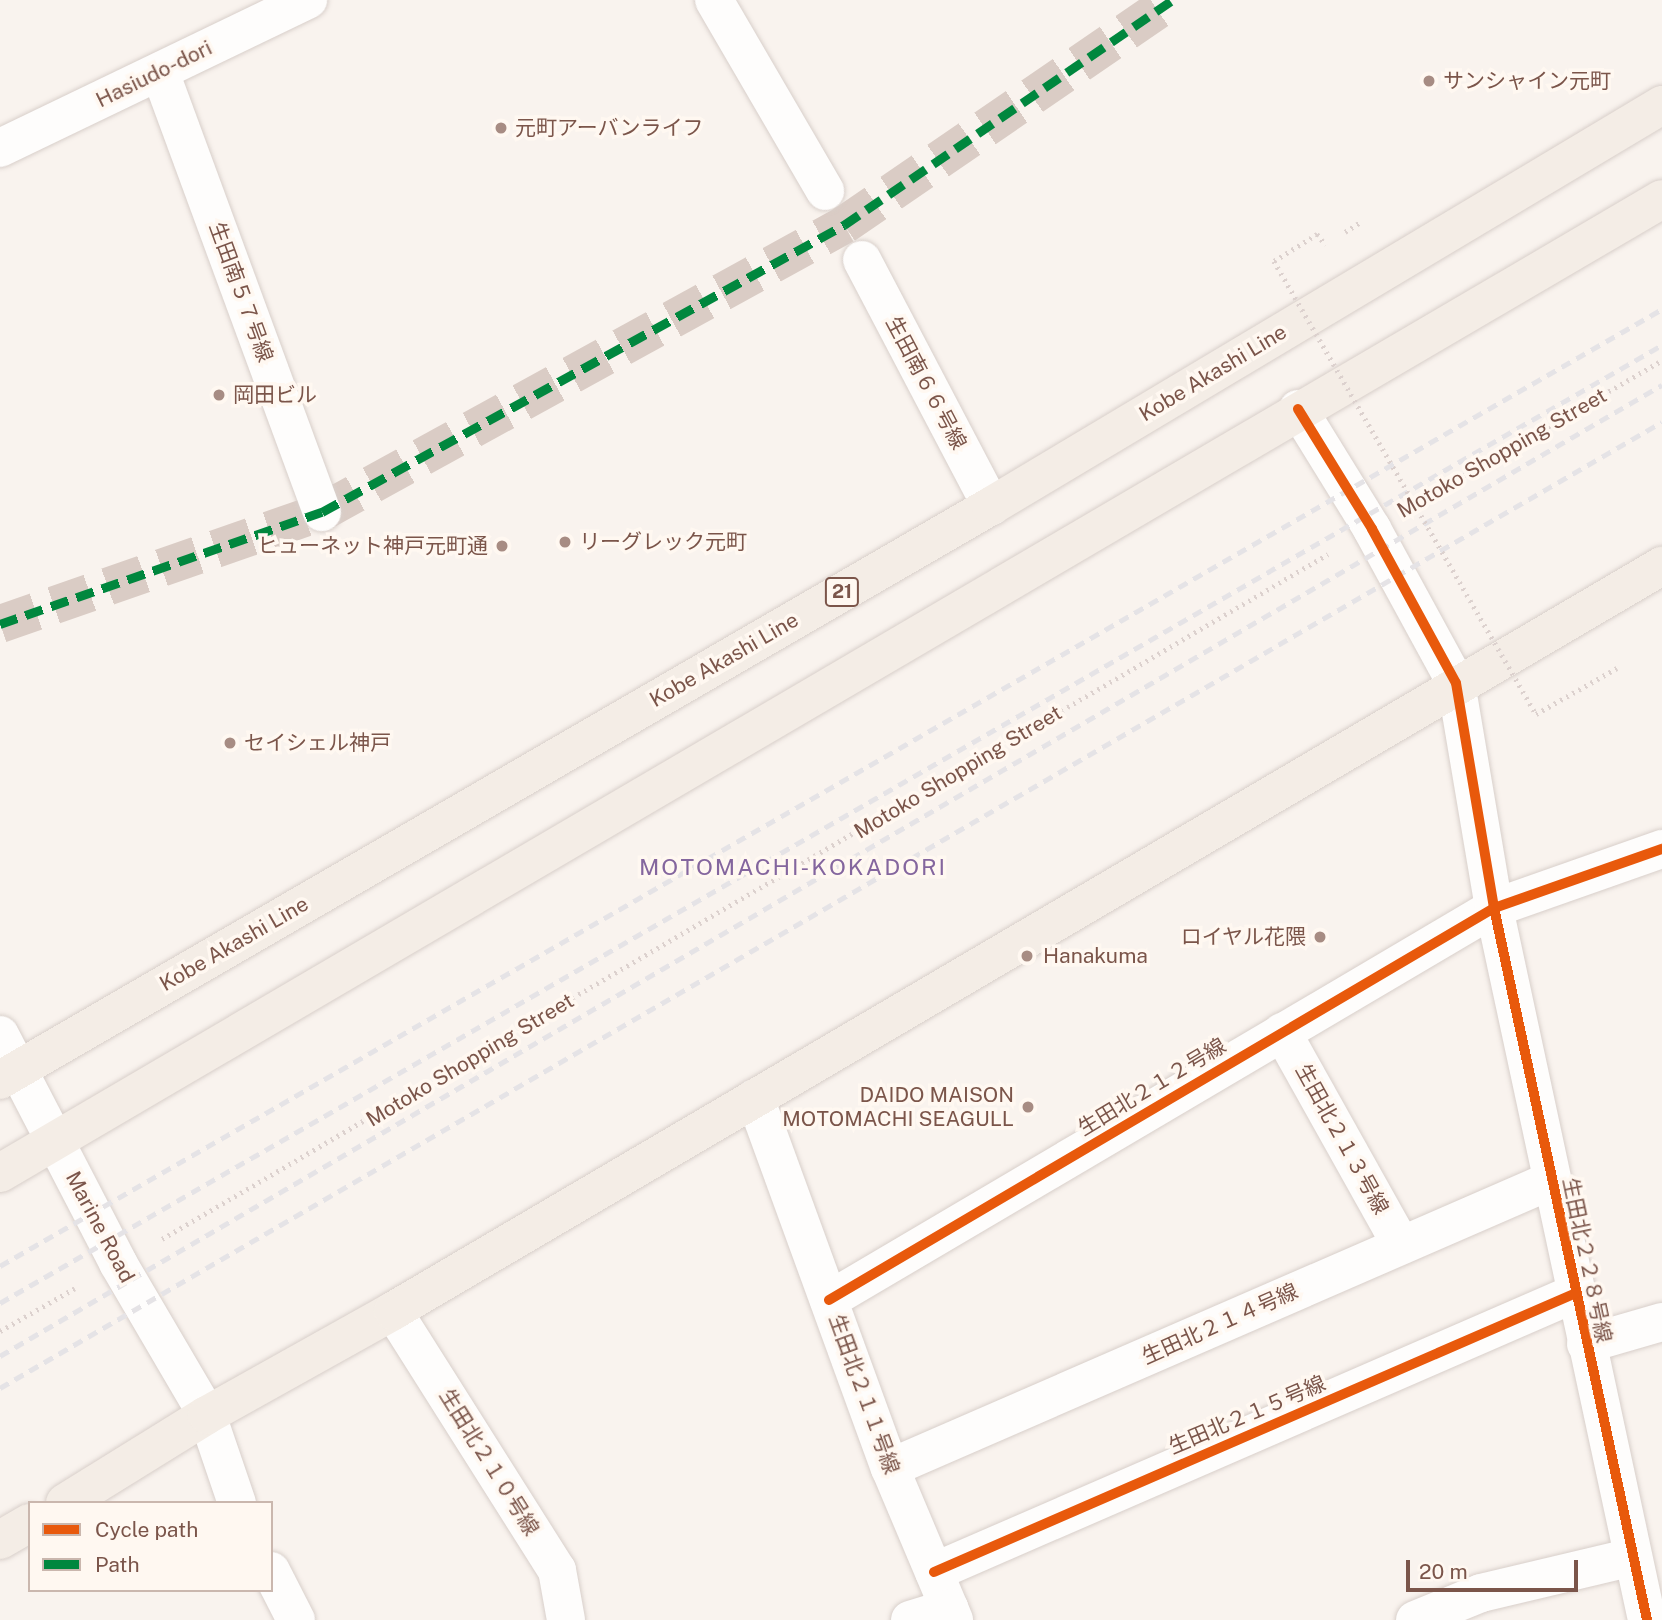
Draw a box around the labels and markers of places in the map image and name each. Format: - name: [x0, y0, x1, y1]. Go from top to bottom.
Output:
- place label: サンシャイン元町: [1443, 68, 1611, 94]
- marker: サンシャイン元町: [1421, 73, 1437, 89]
- place label: 元町アーバンライフ: [515, 115, 703, 141]
- marker: 元町アーバンライフ: [493, 120, 509, 136]
- place label: 岡田ビル: [233, 382, 317, 408]
- marker: 岡田ビル: [211, 387, 227, 403]
- place label: リーグレック元町: [579, 529, 747, 555]
- place label: ヒューネット神戸元町通: [257, 533, 488, 559]
- marker: リーグレック元町: [557, 534, 573, 550]
- marker: ヒューネット神戸元町通: [494, 538, 510, 554]
- place label: セイシェル神戸: [244, 730, 391, 756]
- marker: セイシェル神戸: [222, 735, 238, 751]
- place label: ロイヤル花隈: [1180, 924, 1306, 950]
- marker: ロイヤル花隈: [1312, 929, 1328, 945]
- place label: Hanakuma: [1043, 943, 1148, 969]
- marker: Hanakuma: [1017, 946, 1037, 966]
- place label: DAIDO MAISON MOTOMACHI SEAGULL: [782, 1082, 1014, 1132]
- marker: DAIDO MAISON MOTOMACHI SEAGULL: [1020, 1099, 1036, 1115]

